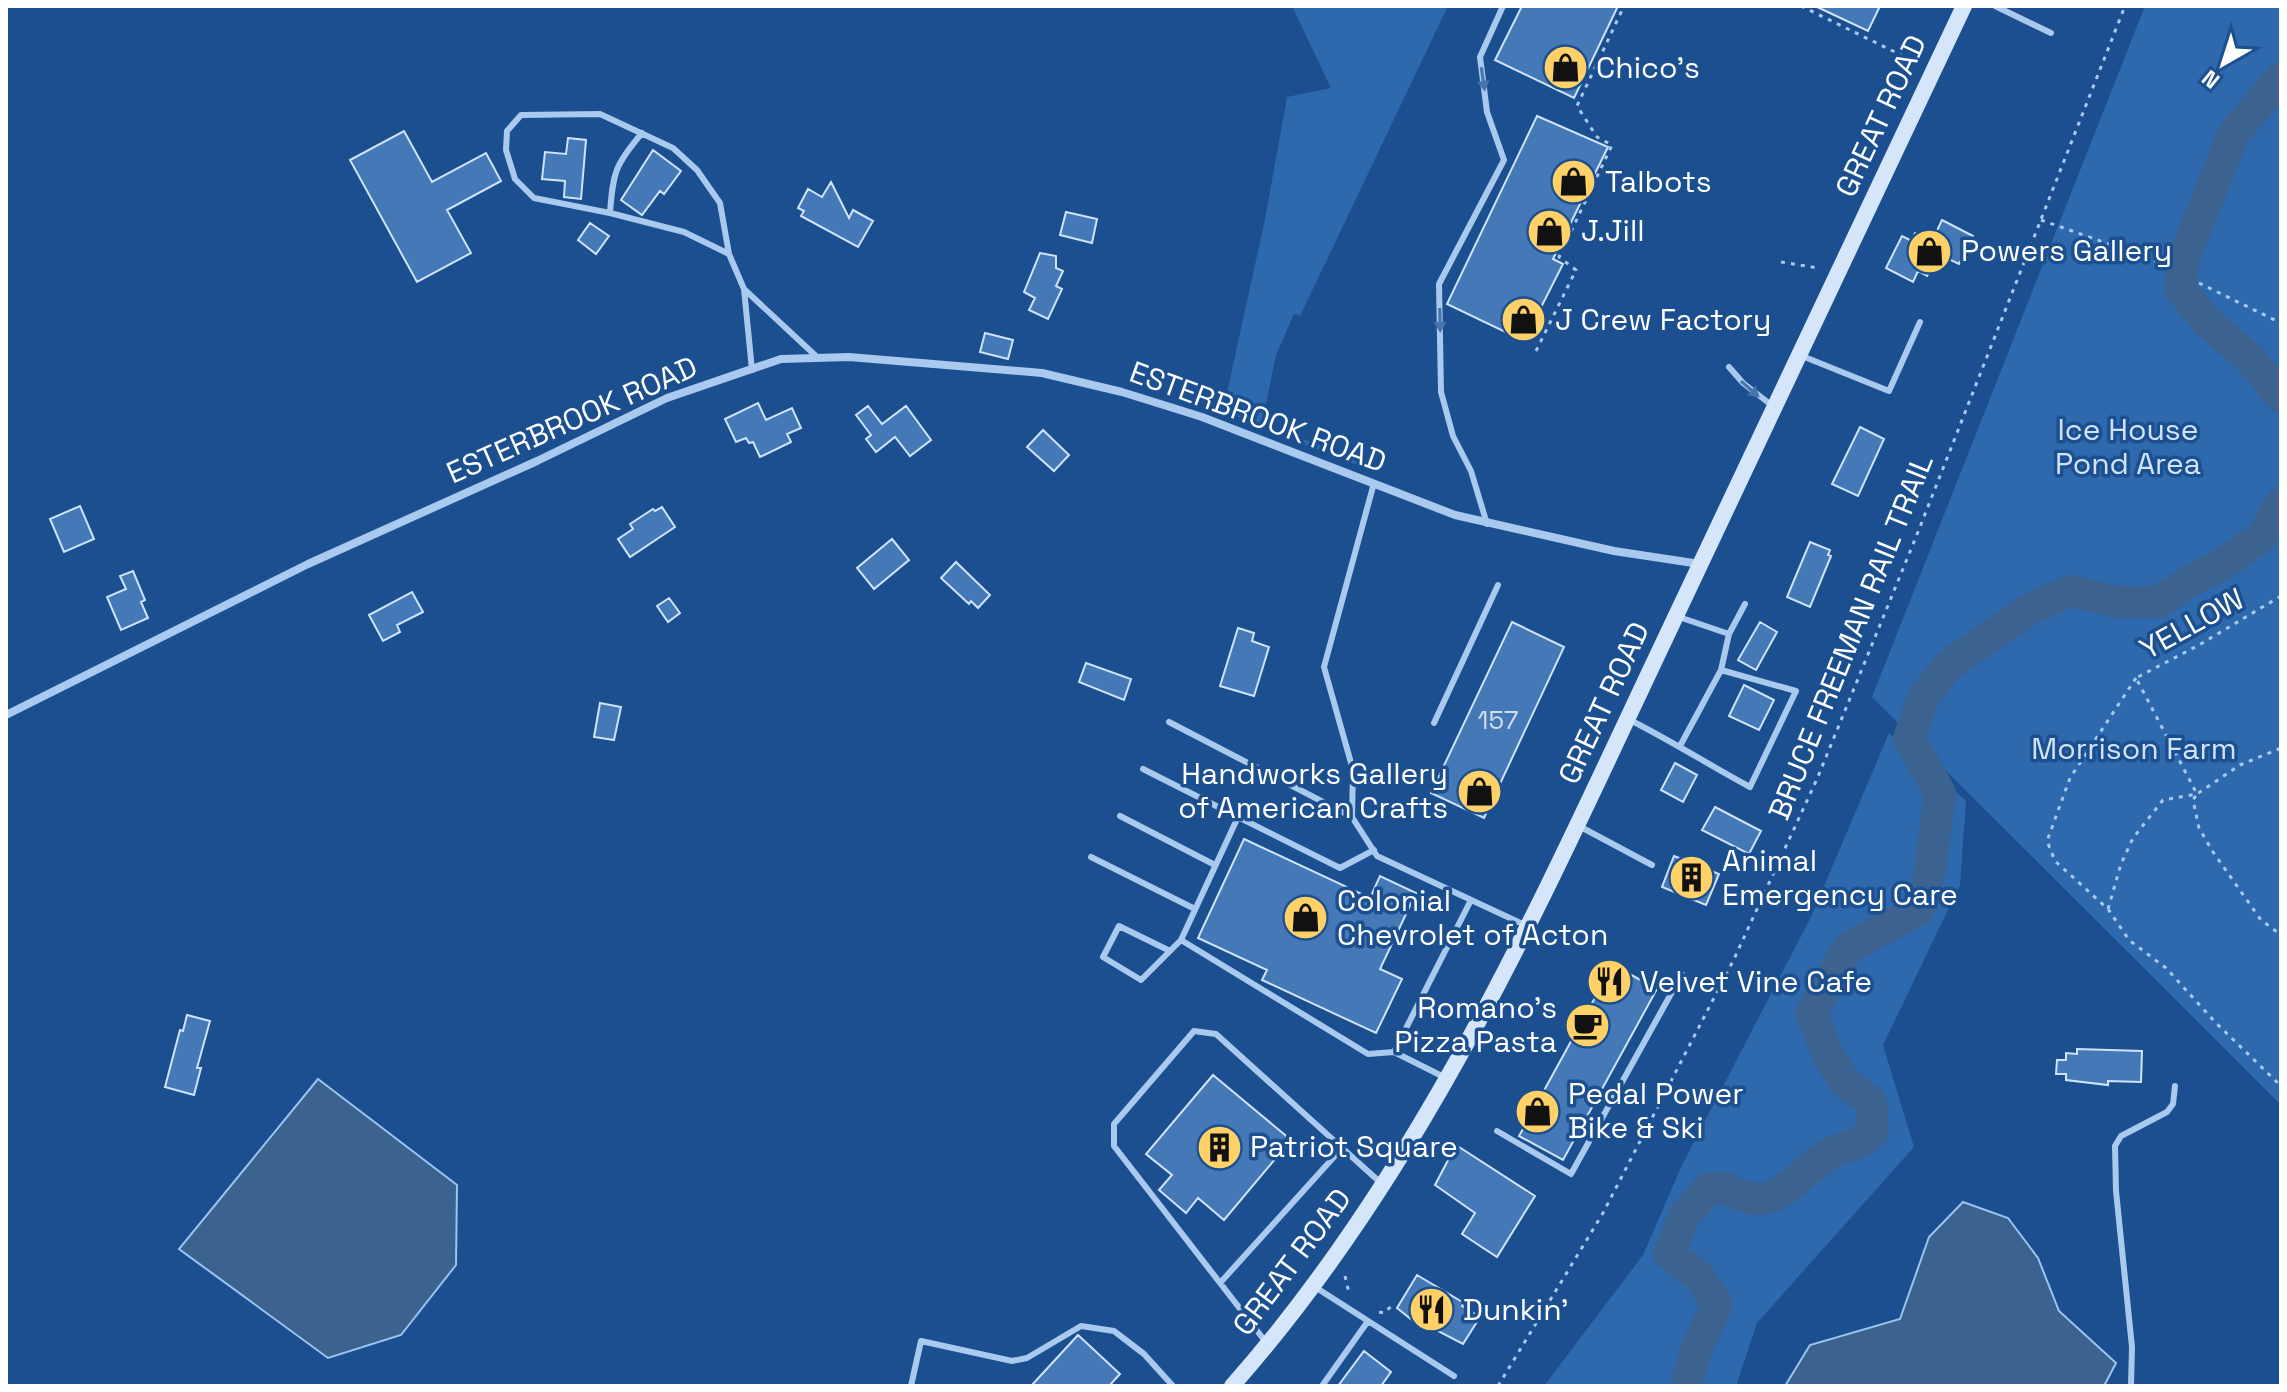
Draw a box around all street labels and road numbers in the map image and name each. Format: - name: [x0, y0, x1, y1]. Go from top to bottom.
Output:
- street label: GREAT ROAD: [1826, 29, 1935, 203]
- street label: ESTERBROOK ROAD: [440, 347, 703, 492]
- street label: ESTERBROOK ROAD: [1125, 352, 1392, 481]
- street label: BRUCE FREEMAN RAIL TRAIL: [1759, 448, 1942, 825]
- street label: YELLOW: [2133, 579, 2251, 668]
- street label: GREAT ROAD: [1549, 616, 1658, 790]
- street label: GREAT ROAD: [1224, 1180, 1360, 1343]

